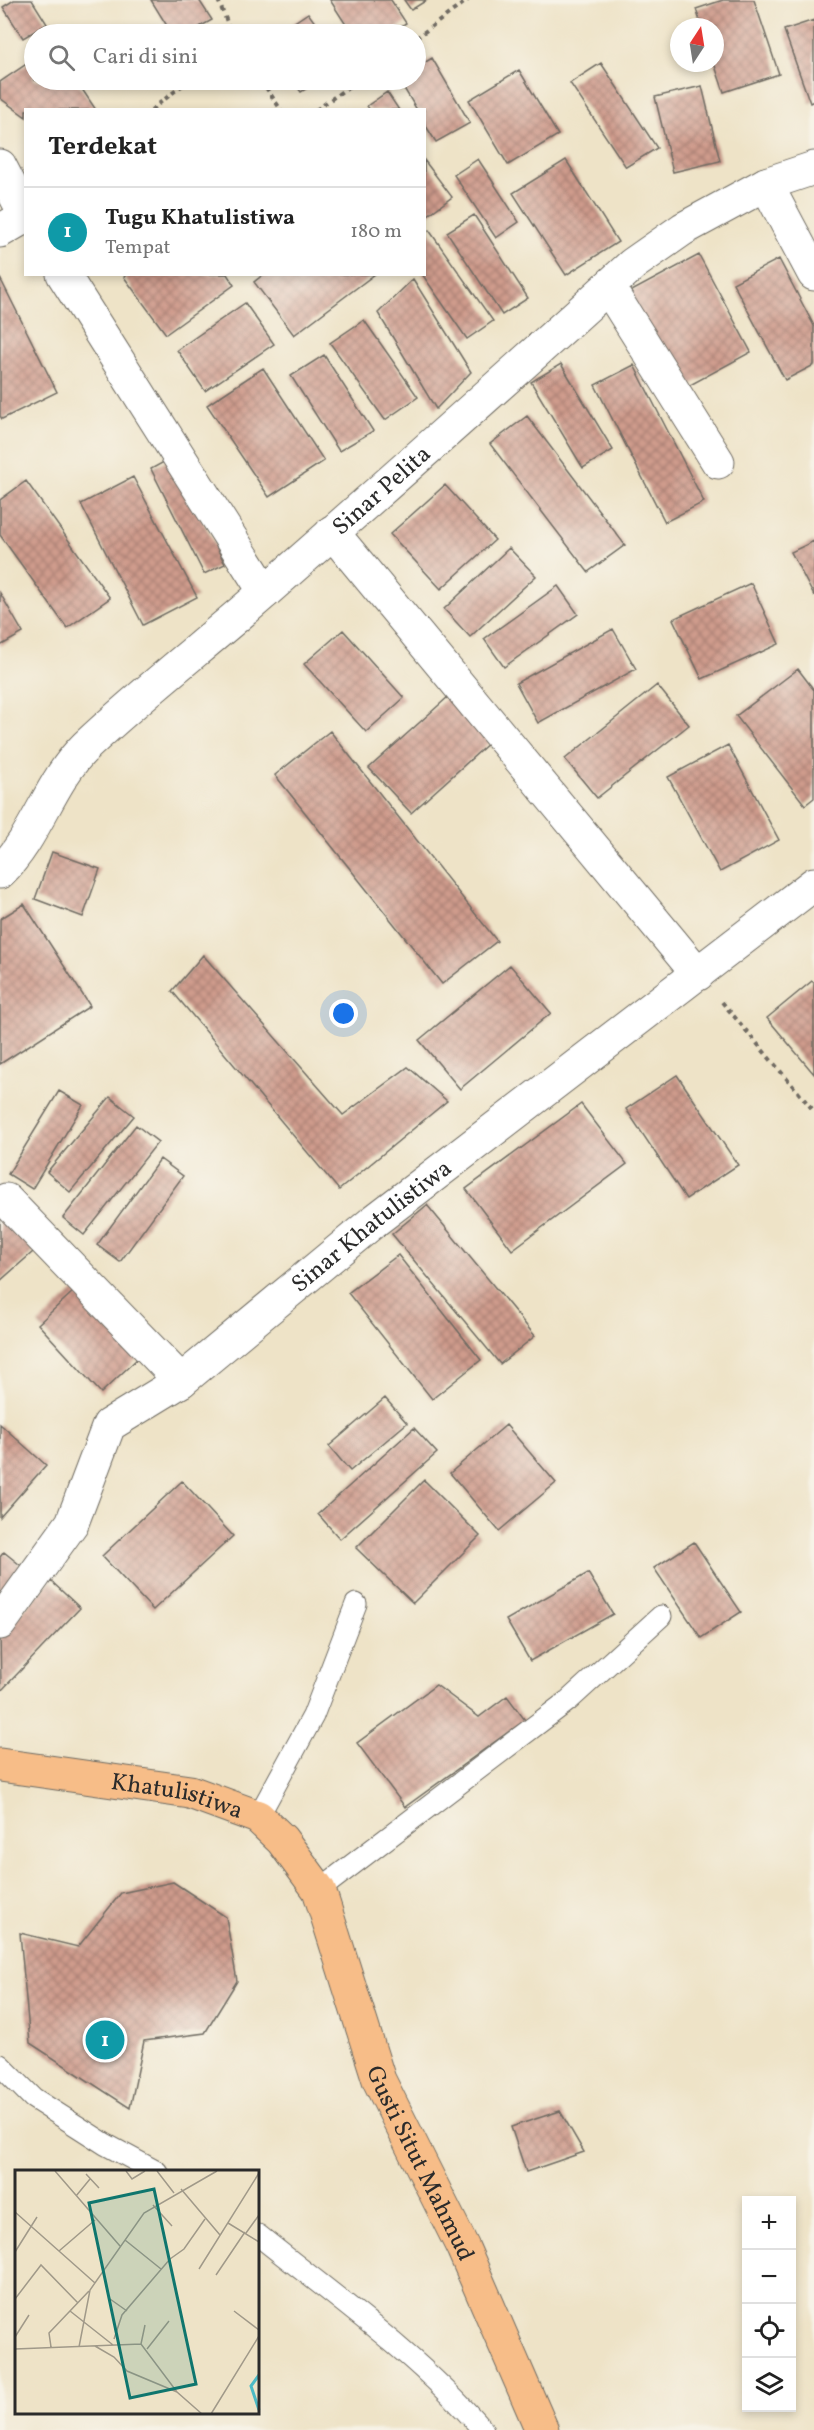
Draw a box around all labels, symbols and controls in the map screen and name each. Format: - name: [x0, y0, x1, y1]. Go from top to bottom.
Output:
- north arrow: [670, 18, 724, 72]
- search box: [24, 24, 426, 90]
- icon: search: [45, 41, 78, 74]
- text: Cari di sini: [93, 42, 198, 73]
- text: Terdekat: [48, 129, 157, 165]
- text: Tugu Khatulistiwa: [105, 203, 295, 234]
- text: 1: [63, 218, 72, 246]
- text: 180 m: [350, 218, 402, 246]
- text: Tempat: [105, 234, 171, 262]
- street label: Sinar Pelita: [326, 438, 439, 544]
- your location: [329, 999, 358, 1028]
- street label: Sinar Khatulistiwa: [285, 1152, 460, 1302]
- street label: Khatulistiwa: [109, 1766, 247, 1829]
- pin: 1: [86, 2018, 124, 2062]
- street label: Gusti Situt Mahmud: [357, 2062, 482, 2267]
- inset map: [15, 2170, 260, 2415]
- map controls: [742, 2196, 796, 2412]
- button: +: [742, 2196, 796, 2250]
- button: −: [742, 2250, 796, 2304]
- button: locate: [742, 2304, 796, 2358]
- button: layers: [742, 2358, 796, 2412]

